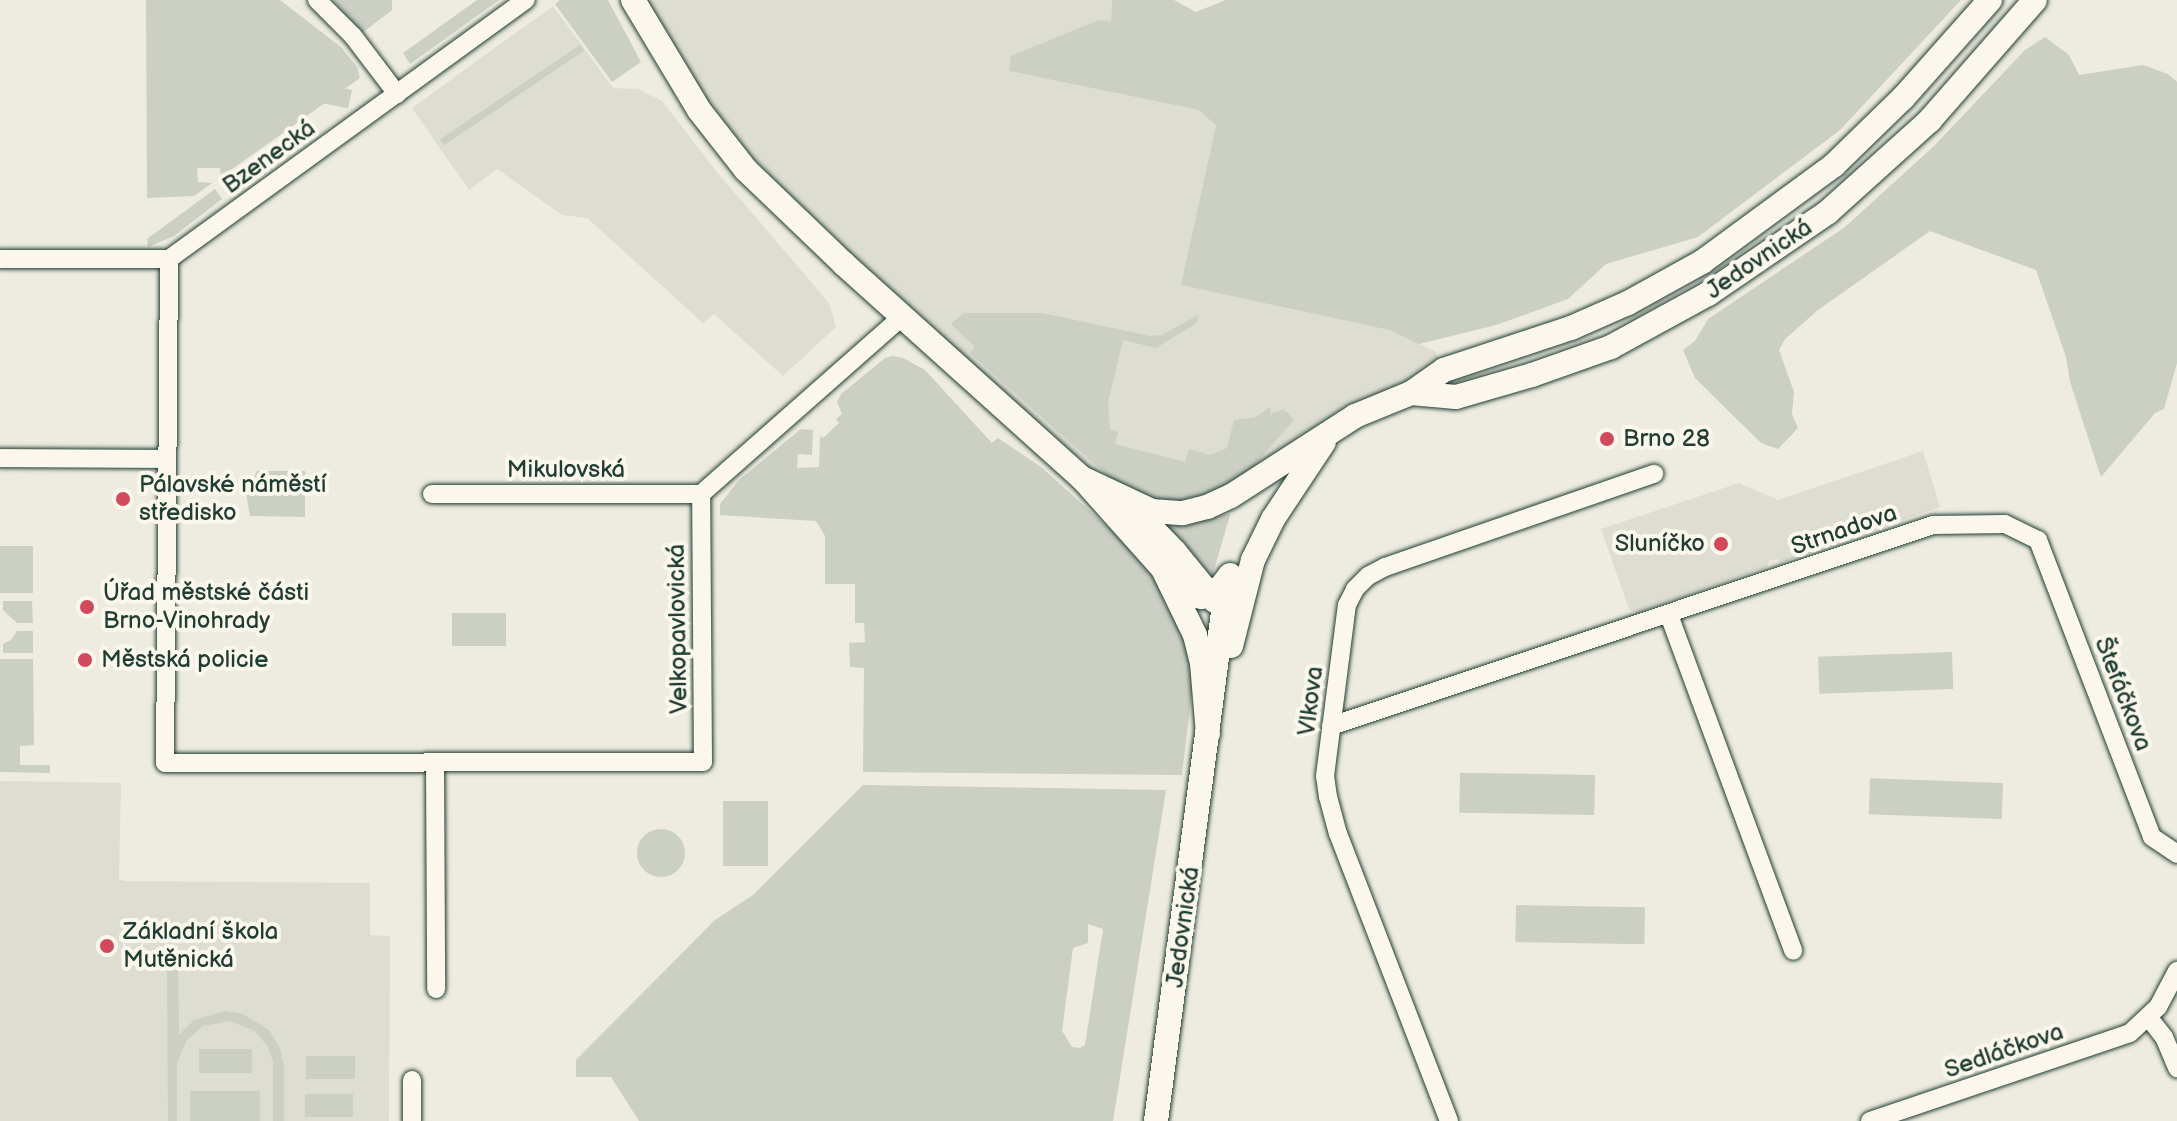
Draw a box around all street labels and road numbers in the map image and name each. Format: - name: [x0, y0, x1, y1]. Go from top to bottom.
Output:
- street label: Bzenecká: [217, 114, 321, 200]
- street label: Jedovnická: [1700, 213, 1818, 305]
- street label: Mikulovská: [507, 456, 625, 484]
- street label: Strnadova: [1787, 499, 1901, 561]
- street label: Velkopavlovická: [662, 544, 694, 714]
- street label: Štefáčkova: [2088, 633, 2158, 755]
- street label: Vlkova: [1292, 665, 1330, 737]
- street label: Jedovnická: [1160, 865, 1206, 989]
- street label: Sedláčkova: [1941, 1017, 2067, 1085]

